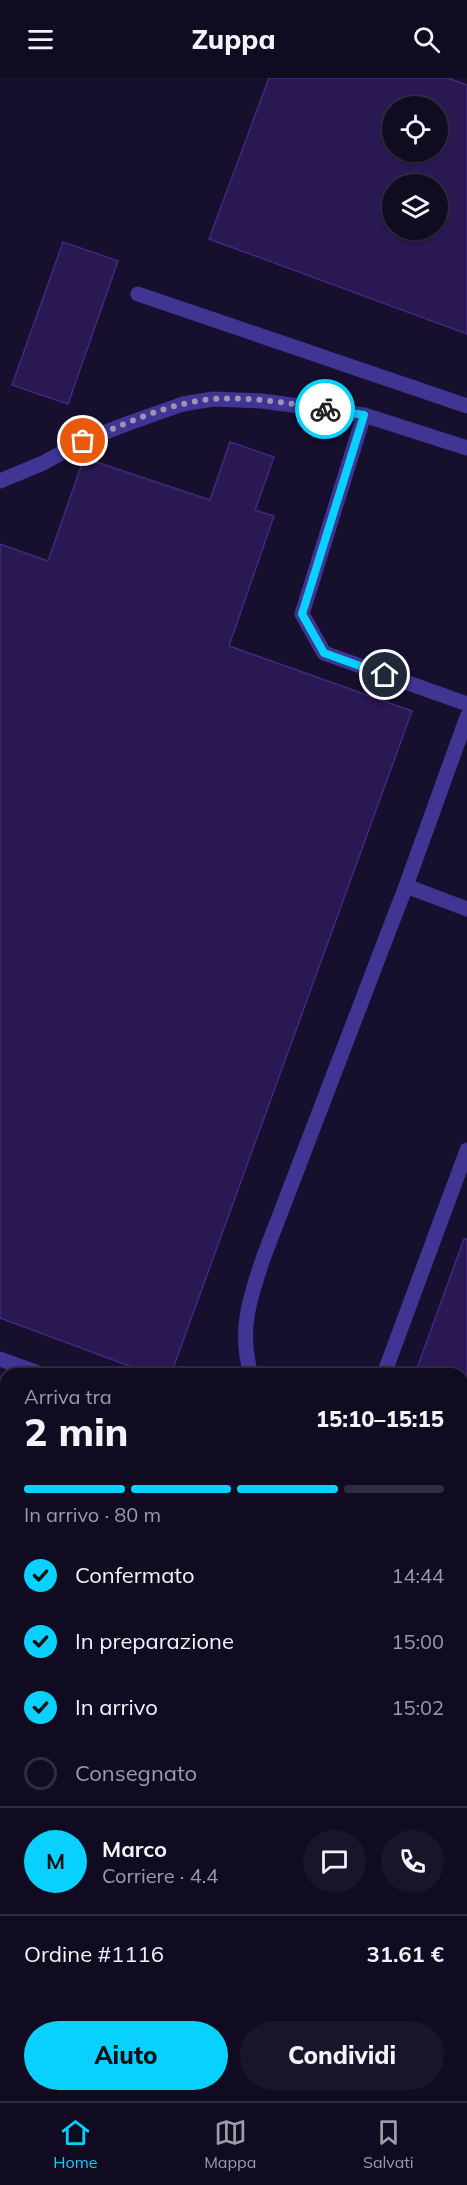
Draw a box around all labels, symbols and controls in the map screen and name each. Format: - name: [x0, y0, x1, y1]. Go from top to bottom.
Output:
- text: Zuppa: [192, 22, 275, 56]
- icon: menu: [24, 23, 57, 56]
- icon: search: [410, 23, 443, 56]
- map controls: [382, 96, 448, 240]
- button: locate: [382, 96, 448, 162]
- button: layers: [382, 174, 448, 240]
- courier: [295, 379, 355, 439]
- icon: bike: [309, 393, 342, 426]
- pin: [57, 415, 108, 466]
- icon: bag: [66, 424, 99, 457]
- pin: [359, 649, 410, 700]
- icon: home: [368, 658, 401, 691]
- text: Arriva tra: [24, 1384, 112, 1409]
- text: 15:10–15:15: [316, 1405, 444, 1433]
- text: 2 min: [24, 1407, 129, 1456]
- text: In arrivo · 80 m: [24, 1502, 161, 1527]
- icon: check: [24, 1559, 57, 1592]
- text: Confermato: [75, 1561, 194, 1589]
- text: 14:44: [391, 1563, 444, 1588]
- icon: check: [24, 1625, 57, 1658]
- text: In preparazione: [75, 1627, 234, 1655]
- text: 15:00: [391, 1629, 444, 1654]
- icon: check: [24, 1691, 57, 1724]
- text: In arrivo: [75, 1693, 158, 1721]
- text: 15:02: [391, 1695, 444, 1720]
- text: Consegnato: [75, 1759, 197, 1787]
- button: chat: [303, 1830, 366, 1893]
- button: phone: [381, 1830, 444, 1893]
- text: Marco: [102, 1835, 167, 1863]
- text: M: [46, 1847, 65, 1875]
- text: Corriere · 4.4: [102, 1863, 218, 1888]
- text: Ordine #1116: [24, 1940, 164, 1968]
- text: 31.61 €: [367, 1940, 444, 1968]
- button: Aiuto: [24, 2021, 228, 2090]
- button: Condividi: [240, 2021, 444, 2090]
- tab: Home: [53, 2116, 97, 2172]
- tab: Mappa: [204, 2116, 256, 2172]
- tab: Salvati: [363, 2116, 414, 2172]

